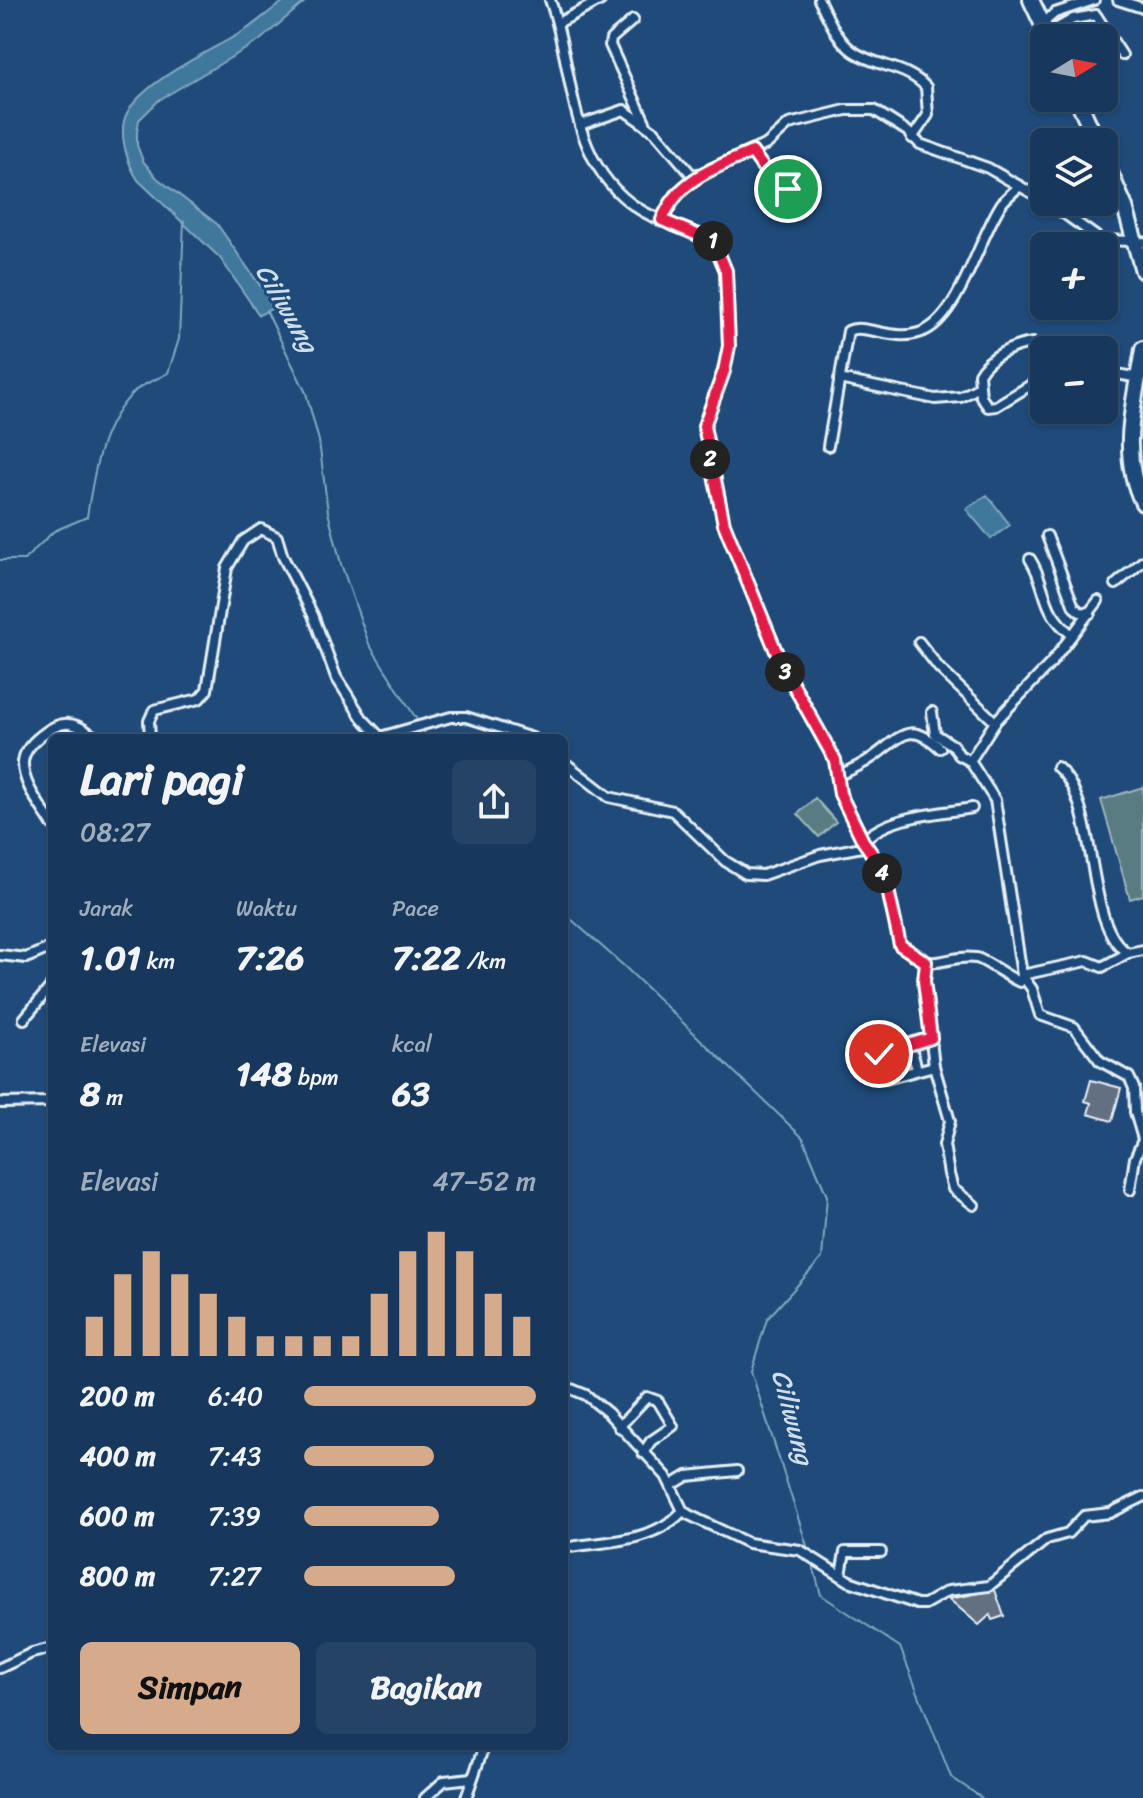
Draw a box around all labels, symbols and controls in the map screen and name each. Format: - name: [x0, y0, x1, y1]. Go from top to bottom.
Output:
- north arrow: [1030, 24, 1118, 112]
- map controls: [1030, 24, 1118, 424]
- button: layers: [1030, 128, 1118, 216]
- pin: [754, 155, 822, 223]
- icon: arrive: [766, 167, 810, 211]
- pin: 1: [693, 221, 733, 261]
- text: 1: [708, 221, 718, 260]
- button: +: [1030, 232, 1118, 320]
- water label: Ciliwung: [243, 254, 332, 363]
- button: −: [1030, 336, 1118, 424]
- pin: 2: [690, 439, 730, 479]
- text: 2: [704, 439, 716, 478]
- pin: 3: [765, 652, 805, 692]
- text: 3: [779, 652, 791, 691]
- text: Lari pagi: [80, 740, 244, 818]
- button: share: [452, 760, 536, 844]
- text: 08:27: [80, 809, 150, 855]
- pin: 4: [862, 853, 902, 893]
- text: 4: [875, 853, 889, 892]
- text: Jarak: [80, 889, 133, 928]
- text: Waktu: [236, 889, 297, 928]
- text: Pace: [392, 889, 439, 928]
- text: 1.01: [80, 928, 141, 988]
- text: 7:26: [236, 928, 305, 988]
- text: 7:22: [392, 928, 461, 988]
- text: km: [141, 942, 175, 981]
- text: /km: [461, 942, 506, 981]
- pin: [845, 1020, 913, 1088]
- text: Elevasi: [80, 1025, 146, 1064]
- text: kcal: [392, 1025, 432, 1064]
- icon: check: [857, 1032, 901, 1076]
- text: 148: [236, 1044, 292, 1104]
- text: bpm: [292, 1058, 339, 1097]
- text: 8: [80, 1064, 101, 1124]
- text: 63: [392, 1064, 430, 1124]
- text: m: [101, 1078, 123, 1117]
- text: Elevasi: [80, 1158, 158, 1204]
- text: 47–52 m: [433, 1158, 536, 1204]
- water label: Ciliwung: [758, 1364, 828, 1472]
- text: 200 m: [80, 1373, 155, 1419]
- text: 6:40: [208, 1373, 263, 1419]
- text: 400 m: [80, 1433, 156, 1479]
- text: 7:43: [208, 1433, 261, 1479]
- text: 600 m: [80, 1493, 154, 1539]
- text: 7:39: [208, 1493, 261, 1539]
- text: 800 m: [80, 1553, 155, 1599]
- text: 7:27: [208, 1553, 261, 1599]
- button: Simpan: [80, 1642, 300, 1734]
- button: Bagikan: [316, 1642, 536, 1734]

